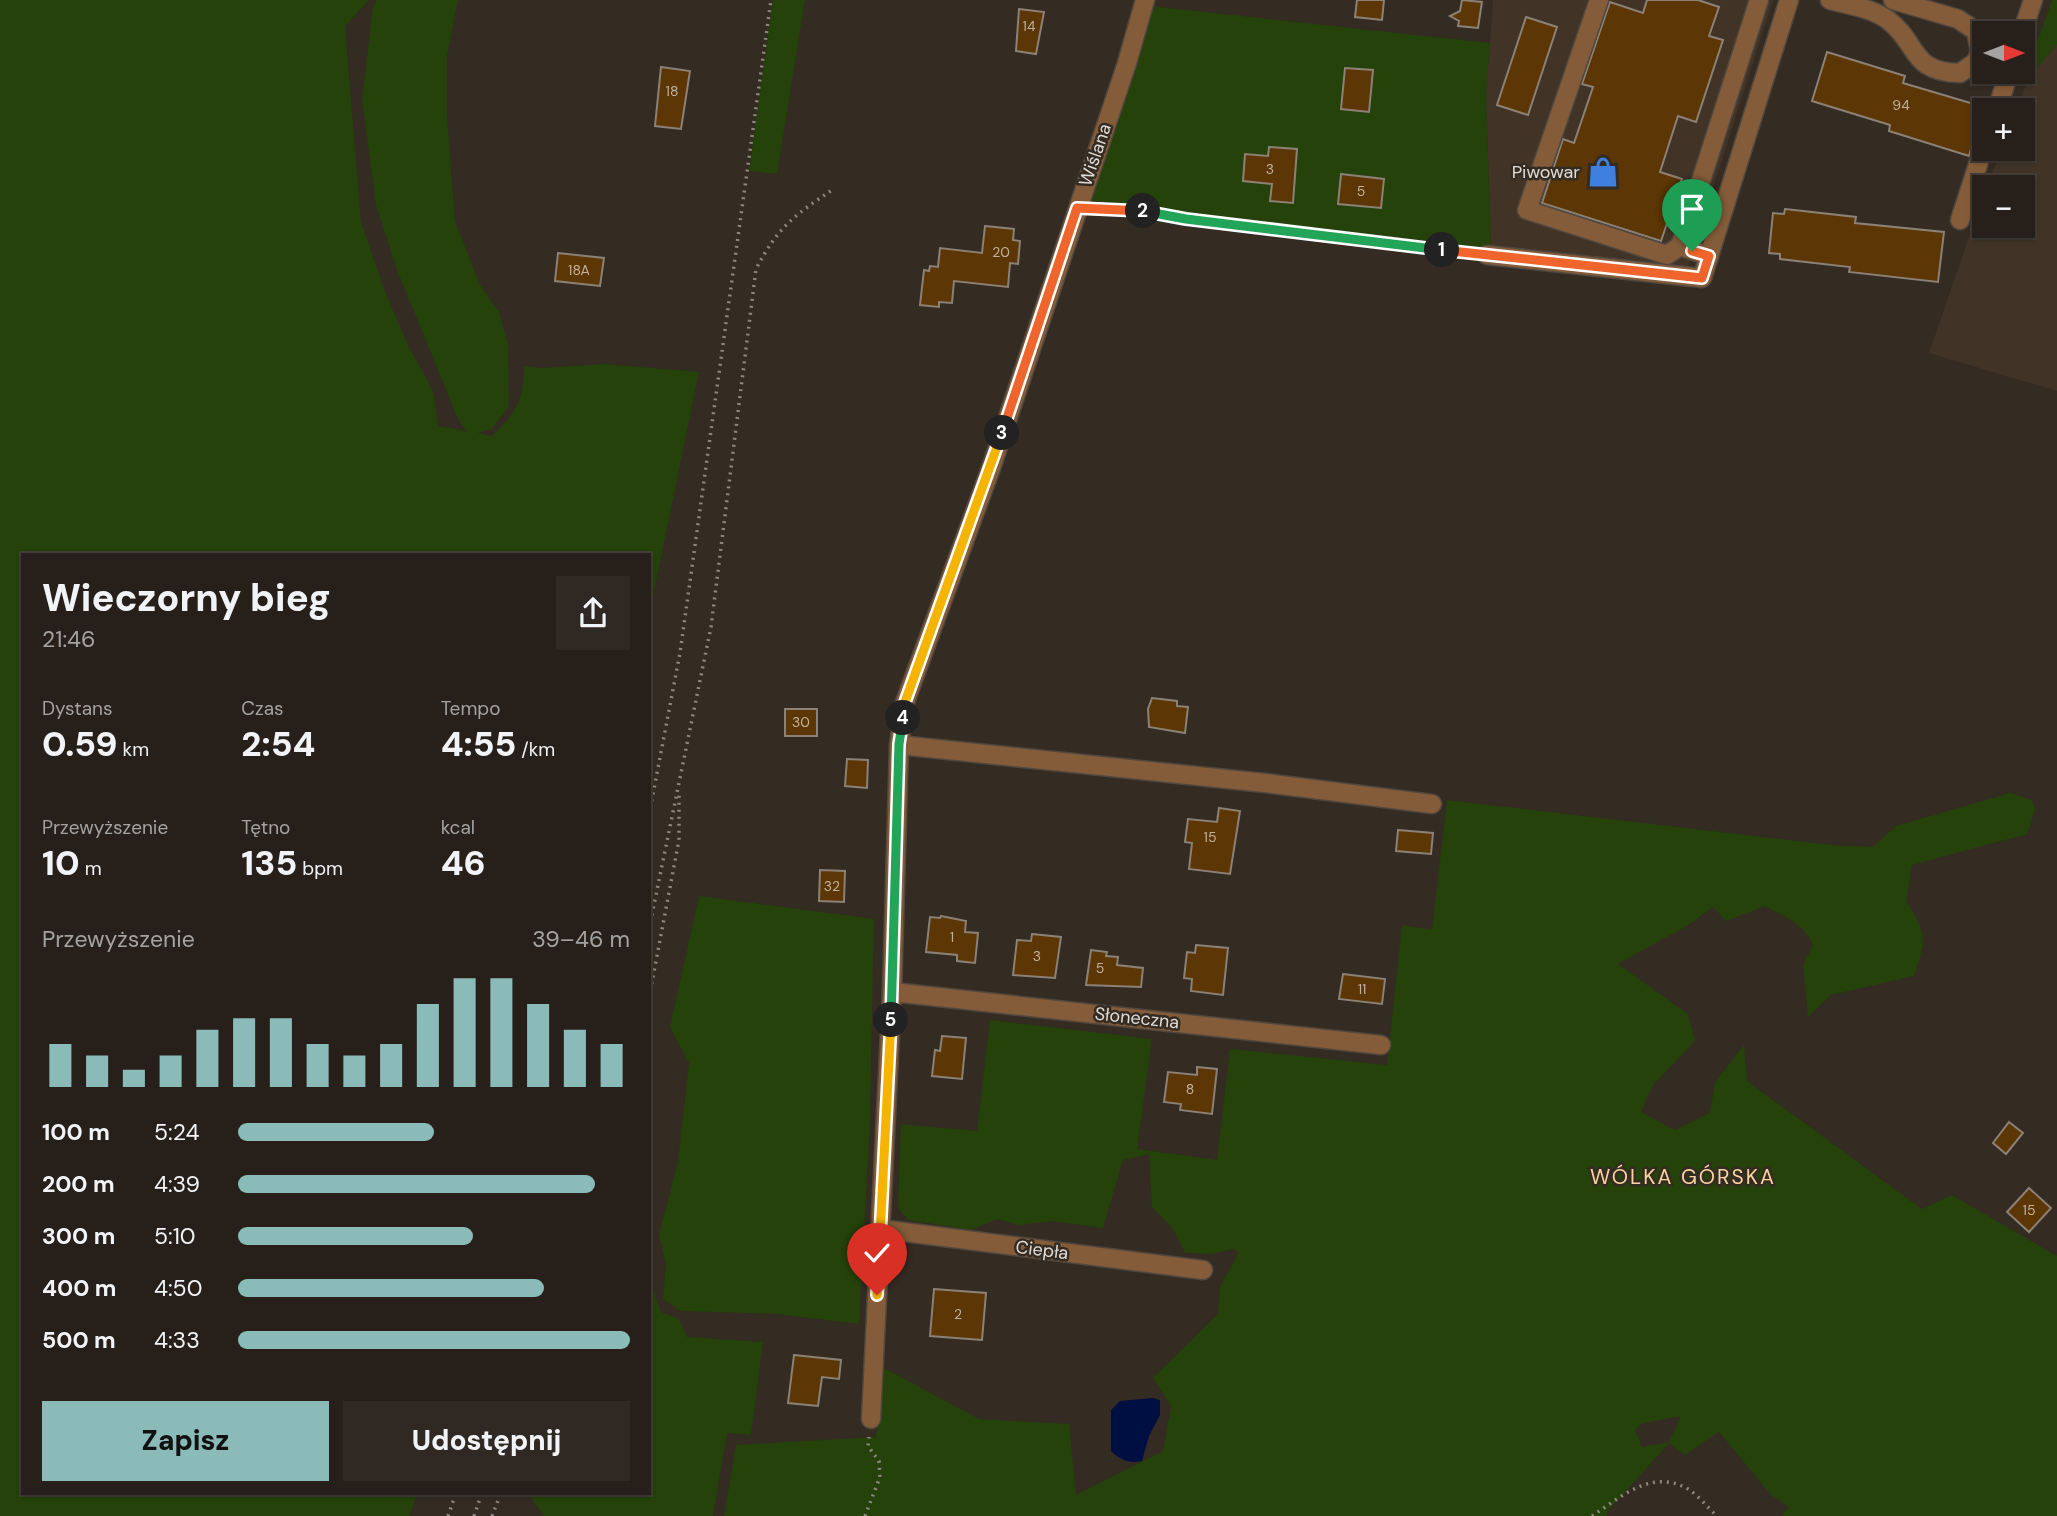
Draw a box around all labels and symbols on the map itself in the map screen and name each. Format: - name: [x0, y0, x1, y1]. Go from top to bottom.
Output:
- house number: 14: [1023, 17, 1036, 35]
- north arrow: [1972, 21, 2035, 84]
- house number: 18: [666, 82, 678, 100]
- house number: 94: [1892, 96, 1910, 114]
- street label: Wiślana: [1073, 120, 1117, 190]
- shop icon: Piwowar: [1586, 155, 1620, 189]
- house number: 3: [1266, 160, 1274, 178]
- place label: Piwowar: [1512, 160, 1580, 184]
- pin: [1662, 179, 1722, 251]
- house number: 5: [1357, 182, 1365, 200]
- pin: 2: [1126, 194, 1160, 228]
- pin: 1: [1424, 232, 1460, 268]
- house number: 20: [992, 243, 1010, 261]
- house number: 18A: [568, 261, 590, 279]
- pin: 3: [984, 416, 1020, 450]
- pin: 4: [886, 700, 920, 736]
- house number: 30: [792, 713, 810, 731]
- house number: 15: [1204, 828, 1216, 846]
- house number: 32: [824, 877, 840, 895]
- house number: 1: [950, 928, 954, 946]
- house number: 3: [1033, 947, 1041, 965]
- house number: 5: [1096, 959, 1104, 977]
- house number: 11: [1358, 980, 1366, 998]
- pin: 5: [874, 1002, 908, 1038]
- street label: Słoneczna: [1094, 1002, 1180, 1034]
- house number: 8: [1186, 1080, 1194, 1098]
- district label: WÓLKA GÓRSKA: [1590, 1163, 1776, 1191]
- house number: 15: [2023, 1201, 2035, 1219]
- pin: [847, 1223, 907, 1295]
- street label: Ciepła: [1014, 1235, 1070, 1265]
- house number: 2: [954, 1305, 962, 1323]

